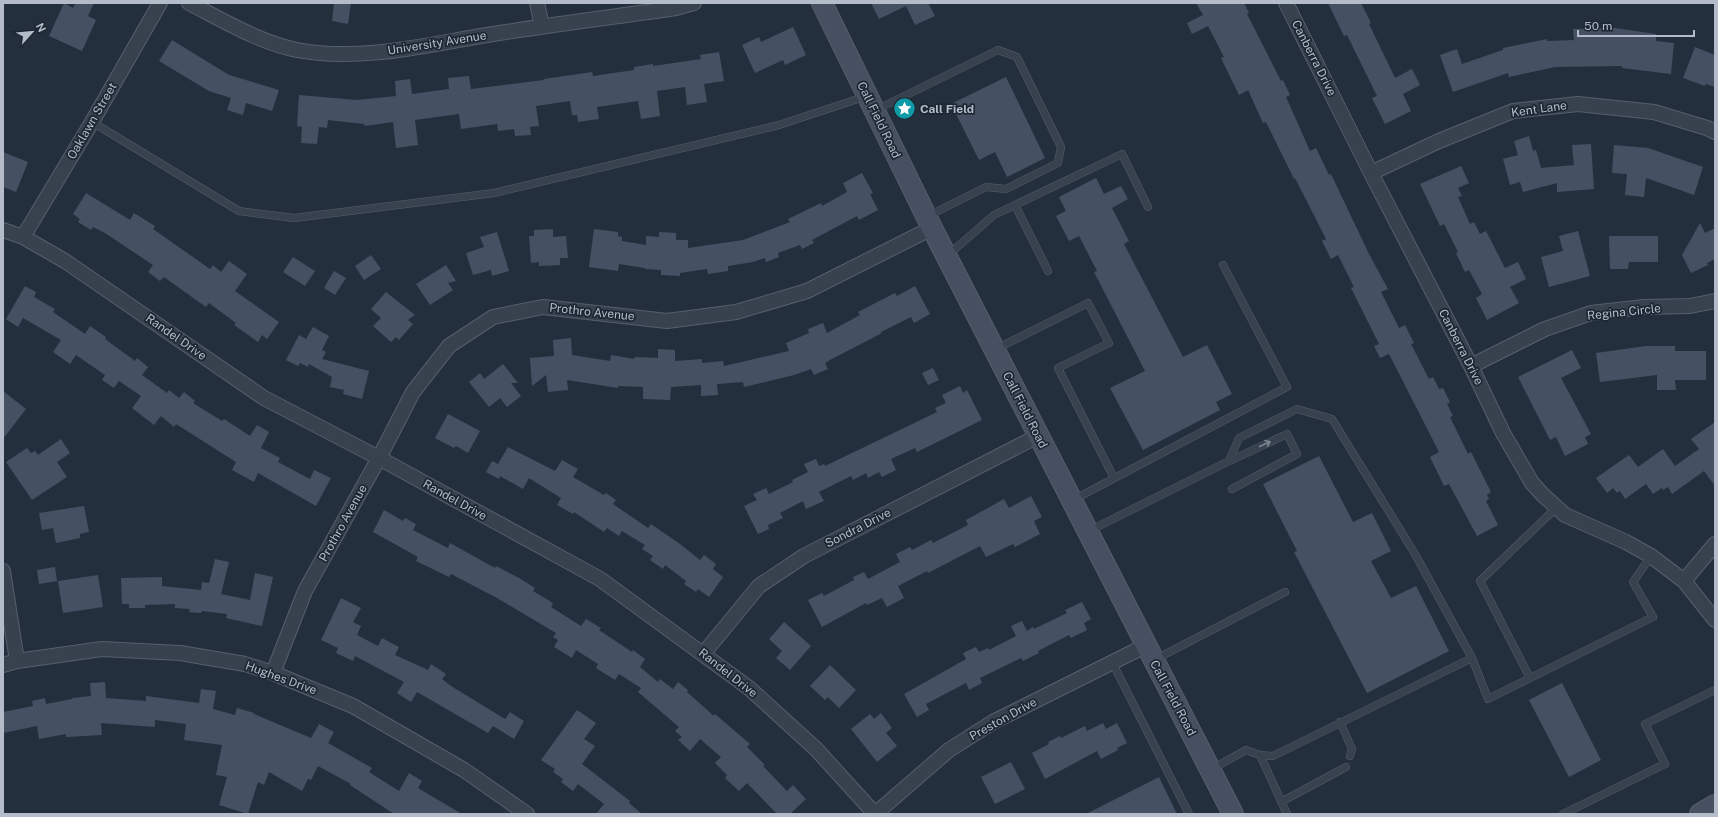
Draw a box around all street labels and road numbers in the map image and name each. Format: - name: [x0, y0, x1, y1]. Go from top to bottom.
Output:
- street label: Canberra Drive: [1289, 18, 1339, 98]
- street label: University Avenue: [387, 28, 488, 58]
- street label: Call Field Road: [854, 79, 904, 161]
- street label: Oaklawn Street: [64, 80, 120, 162]
- street label: Kent Lane: [1510, 98, 1568, 120]
- street label: Prothro Avenue: [549, 301, 636, 323]
- street label: Regina Circle: [1586, 301, 1662, 323]
- street label: Canberra Drive: [1436, 307, 1486, 387]
- street label: Randel Drive: [143, 311, 209, 363]
- street label: Call Field Road: [1000, 370, 1050, 450]
- street label: Randel Drive: [421, 477, 490, 523]
- street label: Prothro Avenue: [316, 482, 370, 564]
- street label: Sondra Drive: [823, 505, 893, 551]
- street label: Randel Drive: [696, 646, 760, 700]
- street label: Call Field Road: [1147, 658, 1199, 738]
- street label: Hughes Drive: [243, 659, 319, 697]
- street label: Preston Drive: [967, 695, 1039, 743]

